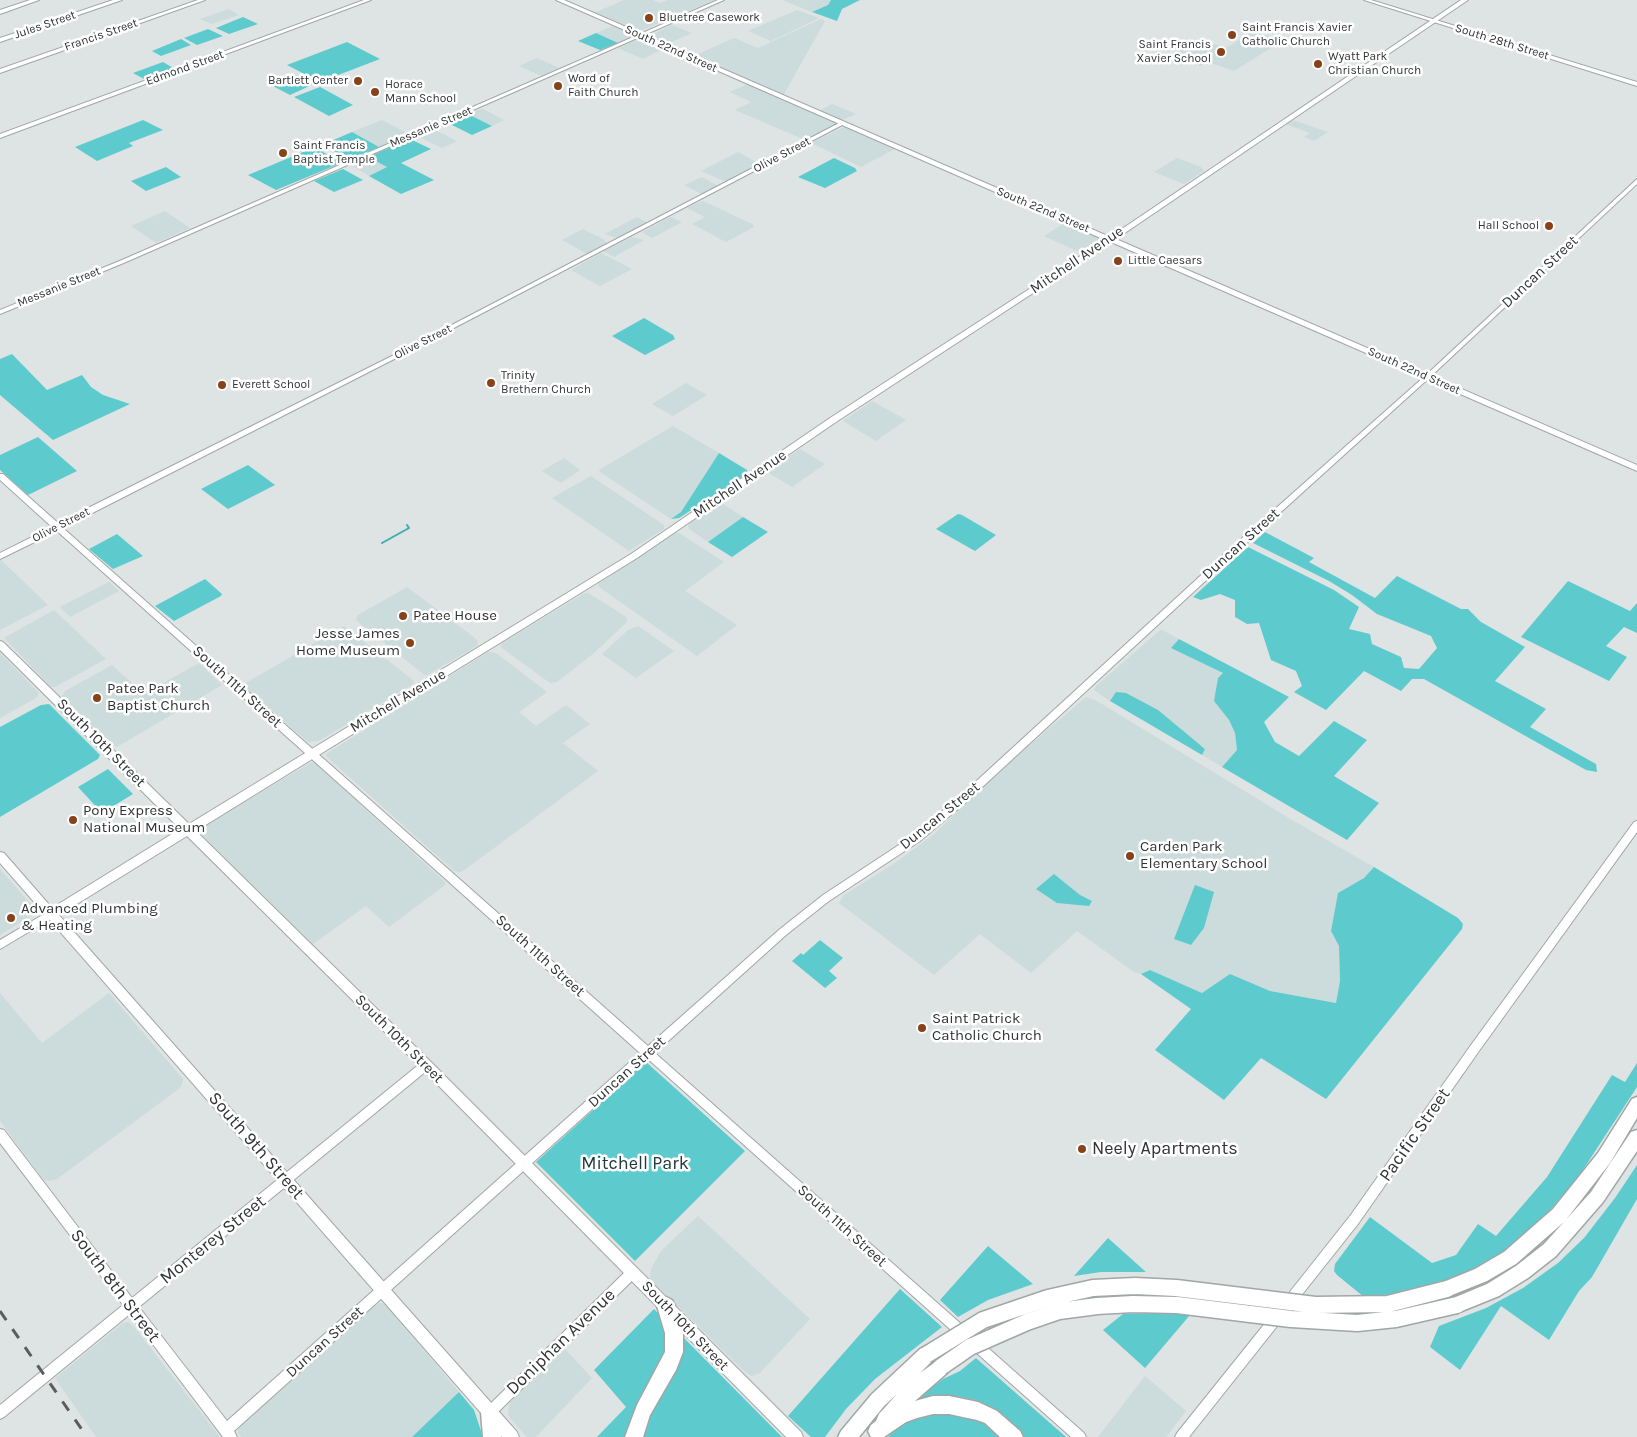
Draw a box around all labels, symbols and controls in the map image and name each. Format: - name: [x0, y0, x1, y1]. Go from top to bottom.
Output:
- street label: Jules Street: [13, 8, 77, 42]
- place label: Bluetree Casework: [659, 11, 760, 25]
- marker: Bluetree Casework: [643, 12, 655, 24]
- street label: Francis Street: [63, 16, 139, 54]
- place label: Saint Francis Xavier Catholic Church: [1242, 21, 1352, 49]
- street label: South 28th Street: [1453, 21, 1551, 63]
- street label: South 22nd Street: [623, 22, 719, 76]
- marker: Saint Francis Xavier Catholic Church: [1226, 29, 1238, 41]
- place label: Saint Francis Xavier School: [1137, 38, 1211, 66]
- marker: Saint Francis Xavier School: [1215, 46, 1227, 58]
- street label: Edmond Street: [144, 47, 226, 89]
- place label: Wyatt Park Christian Church: [1328, 50, 1421, 78]
- marker: Wyatt Park Christian Church: [1312, 58, 1324, 70]
- place label: Word of Faith Church: [568, 72, 638, 100]
- place label: Bartlett Center: [268, 74, 348, 88]
- marker: Bartlett Center: [352, 75, 364, 87]
- place label: Horace Mann School: [385, 78, 456, 106]
- marker: Word of Faith Church: [552, 80, 564, 92]
- marker: Horace Mann School: [369, 86, 381, 98]
- street label: Messanie Street: [388, 103, 474, 151]
- street label: Olive Street: [751, 134, 813, 176]
- place label: Saint Francis Baptist Temple: [293, 139, 375, 167]
- marker: Saint Francis Baptist Temple: [277, 147, 289, 159]
- street label: South 22nd Street: [994, 184, 1092, 236]
- place label: Hall School: [1478, 219, 1539, 233]
- marker: Hall School: [1543, 220, 1555, 232]
- street label: Mitchell Avenue: [1027, 222, 1127, 298]
- street label: Duncan Street: [1498, 232, 1582, 312]
- place label: Little Caesars: [1128, 254, 1202, 268]
- marker: Little Caesars: [1112, 255, 1124, 267]
- street label: Messanie Street: [15, 264, 103, 310]
- street label: Olive Street: [392, 321, 454, 363]
- street label: South 22nd Street: [1366, 344, 1462, 398]
- place label: Trinity Brethern Church: [501, 369, 591, 397]
- marker: Trinity Brethern Church: [485, 377, 497, 389]
- place label: Everett School: [232, 378, 310, 392]
- marker: Everett School: [216, 379, 228, 391]
- street label: Mitchell Avenue: [690, 446, 790, 522]
- street label: Olive Street: [30, 504, 92, 546]
- street label: Duncan Street: [1199, 505, 1283, 583]
- place label: Patee House: [413, 607, 497, 625]
- marker: Patee House: [397, 610, 409, 622]
- place label: Jesse James Home Museum: [296, 625, 400, 660]
- marker: Jesse James Home Museum: [404, 637, 416, 649]
- street label: South 11th Street: [189, 642, 285, 732]
- street label: Mitchell Avenue: [347, 665, 449, 737]
- place label: Patee Park Baptist Church: [107, 680, 210, 715]
- marker: Patee Park Baptist Church: [91, 692, 103, 704]
- street label: South 10th Street: [53, 695, 149, 791]
- street label: Duncan Street: [896, 778, 984, 854]
- place label: Pony Express National Museum: [83, 802, 205, 837]
- marker: Pony Express National Museum: [67, 814, 79, 826]
- place label: Carden Park Elementary School: [1140, 838, 1267, 873]
- marker: Carden Park Elementary School: [1124, 850, 1136, 862]
- place label: Advanced Plumbing & Heating: [21, 900, 158, 935]
- street label: South 11th Street: [492, 911, 588, 1001]
- marker: Advanced Plumbing & Heating: [5, 912, 17, 924]
- street label: South 10th Street: [351, 991, 447, 1087]
- place label: Saint Patrick Catholic Church: [932, 1010, 1042, 1045]
- marker: Saint Patrick Catholic Church: [916, 1022, 928, 1034]
- street label: Duncan Street: [585, 1033, 669, 1111]
- street label: Pacific Street: [1375, 1084, 1455, 1186]
- street label: South 9th Street: [203, 1088, 309, 1204]
- place label: Neely Apartments: [1092, 1138, 1238, 1160]
- marker: Neely Apartments: [1076, 1143, 1088, 1155]
- park label: Mitchell Park: [581, 1153, 689, 1175]
- street label: South 11th Street: [794, 1181, 890, 1271]
- street label: Monterey Street: [156, 1191, 270, 1289]
- street label: South 8th Street: [65, 1225, 165, 1347]
- street label: South 10th Street: [638, 1277, 732, 1375]
- street label: Doniphan Avenue: [502, 1284, 620, 1400]
- street label: Duncan Street: [283, 1303, 367, 1381]

